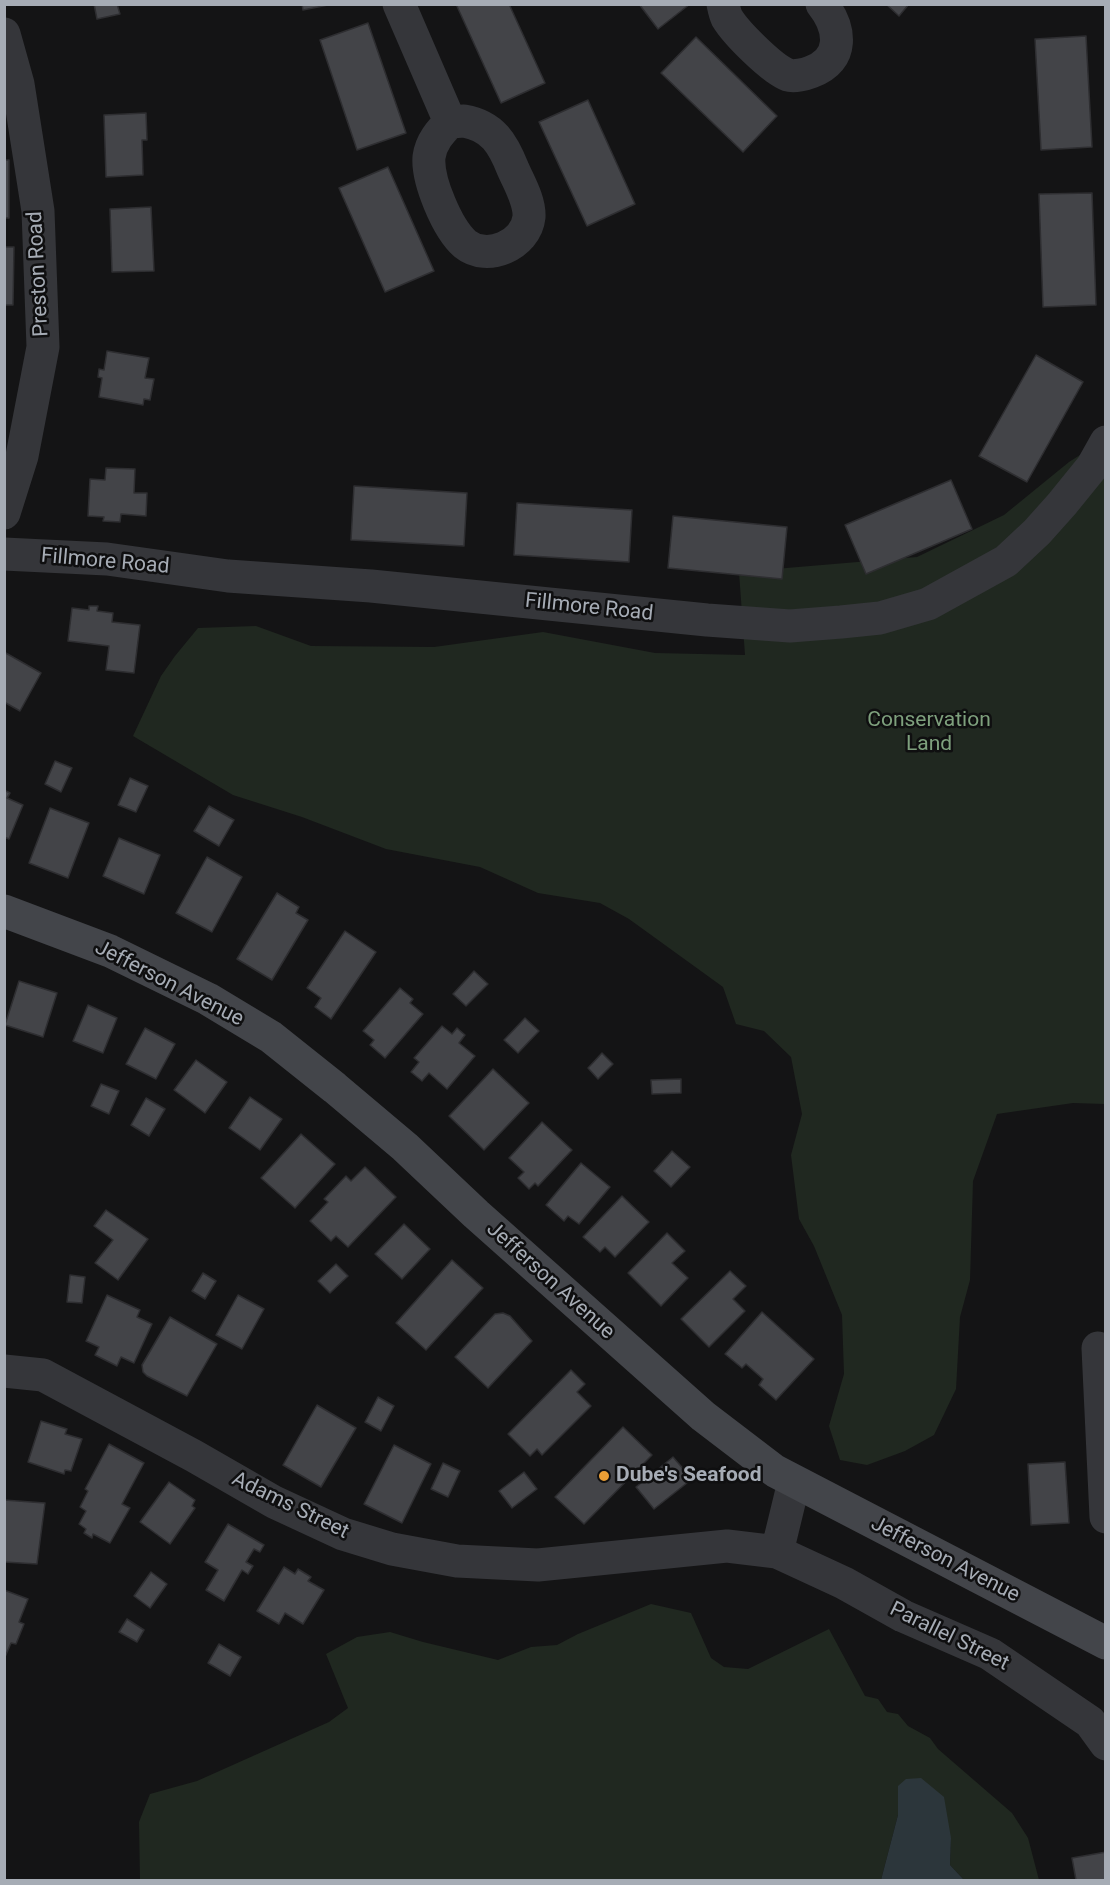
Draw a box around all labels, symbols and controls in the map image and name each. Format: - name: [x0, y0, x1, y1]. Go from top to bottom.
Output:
- street label: Preston Road: [23, 211, 55, 337]
- street label: Fillmore Road: [40, 544, 170, 580]
- street label: Fillmore Road: [524, 589, 654, 627]
- park label: Conservation Land: [867, 708, 991, 758]
- street label: Jefferson Avenue: [90, 936, 248, 1032]
- street label: Jefferson Avenue: [481, 1217, 619, 1345]
- place label: Dube's Seafood: [616, 1463, 761, 1489]
- street label: Adams Street: [227, 1467, 353, 1545]
- marker: Dube's Seafood: [597, 1469, 611, 1483]
- street label: Jefferson Avenue: [866, 1512, 1024, 1608]
- street label: Parallel Street: [885, 1597, 1013, 1677]

